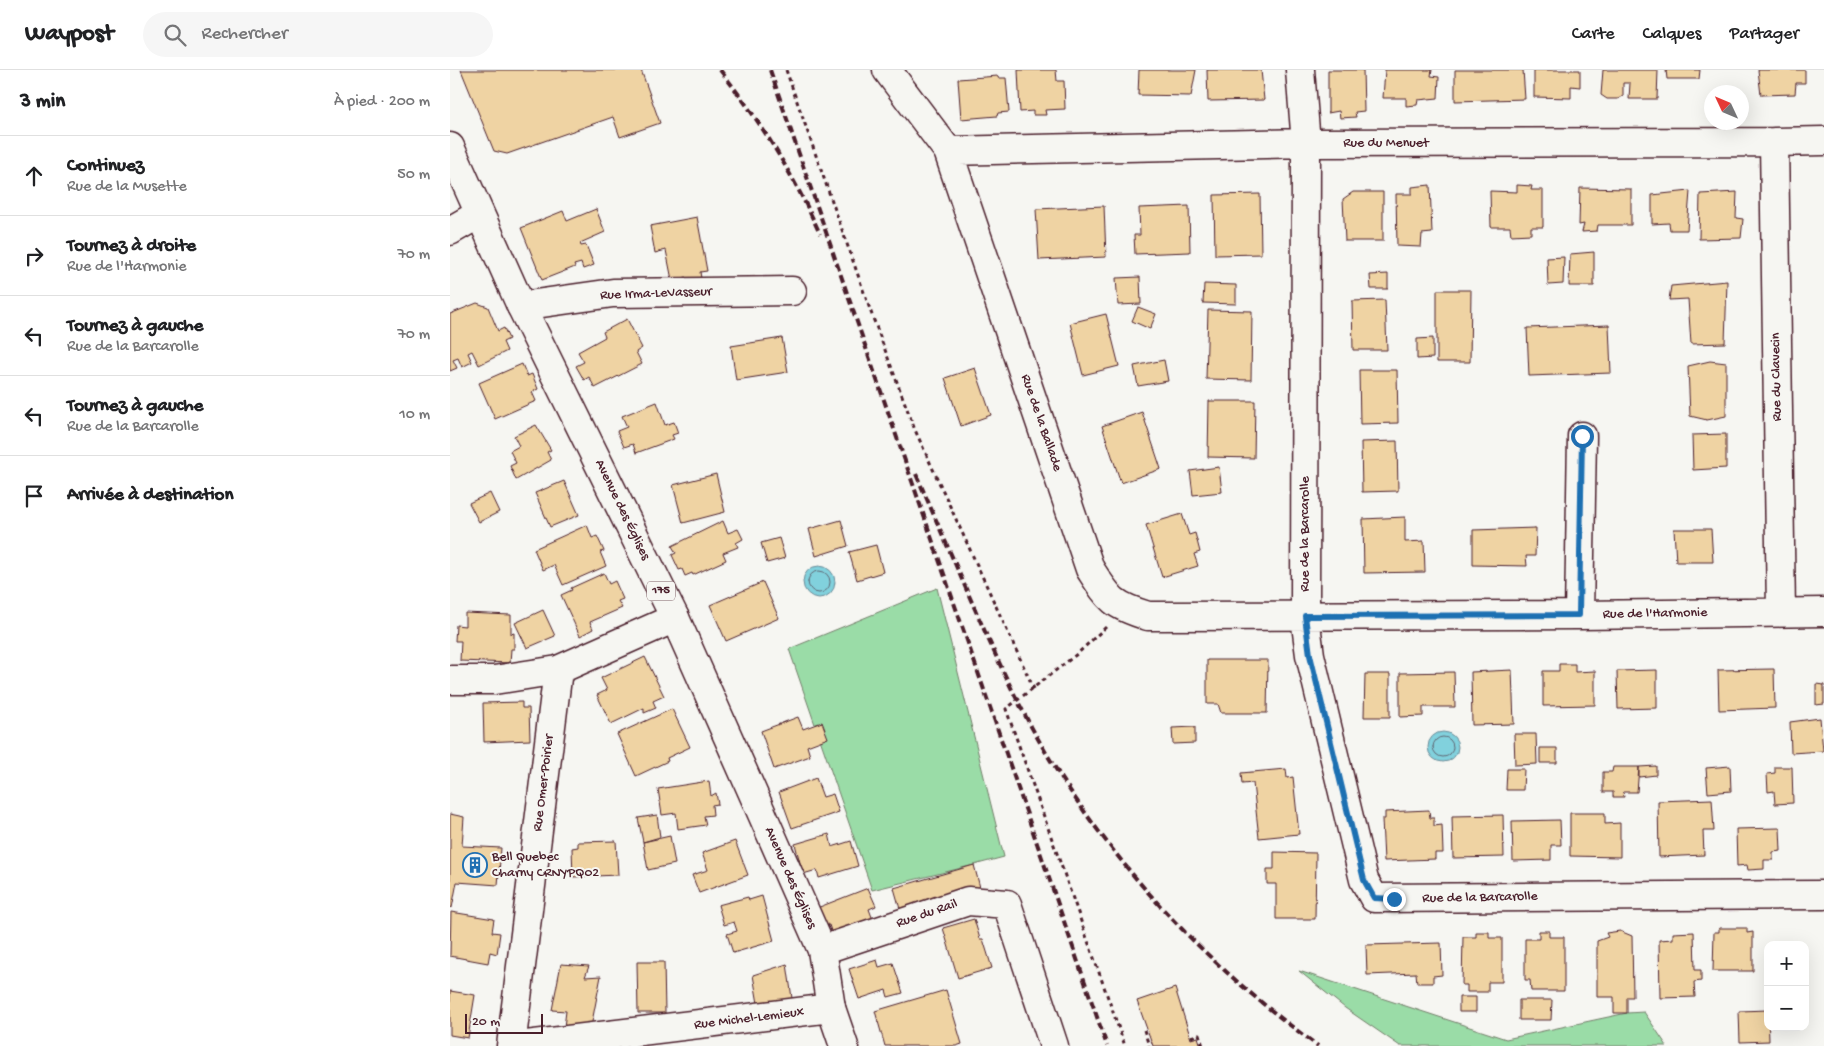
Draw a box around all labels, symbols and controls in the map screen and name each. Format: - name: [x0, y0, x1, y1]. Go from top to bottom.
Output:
- search box: [143, 12, 493, 57]
- text: Waypost: [25, 20, 113, 49]
- icon: search: [161, 21, 189, 49]
- text: Rechercher: [201, 23, 288, 46]
- text: Carte: [1572, 24, 1615, 45]
- text: Calques: [1643, 24, 1701, 45]
- text: Partager: [1729, 24, 1799, 45]
- north arrow: [1704, 85, 1749, 130]
- text: 3 min: [20, 90, 65, 115]
- text: À pied · 200 m: [334, 93, 430, 112]
- street label: Rue du Menuet: [1343, 135, 1430, 152]
- text: Continuez: [67, 155, 144, 178]
- icon: ahead: [20, 162, 48, 190]
- text: 50 m: [397, 166, 430, 185]
- text: Rue de la Musette: [67, 178, 187, 197]
- text: Tournez à droite: [67, 235, 196, 258]
- icon: right: [20, 242, 48, 270]
- text: 70 m: [397, 246, 430, 265]
- text: Rue de l'Harmonie: [67, 258, 187, 277]
- street label: Rue Irma-LeVasseur: [600, 284, 713, 304]
- text: Tournez à gauche: [67, 315, 203, 338]
- icon: left: [20, 322, 48, 350]
- text: 70 m: [397, 326, 430, 345]
- street label: Rue du Clavecin: [1768, 332, 1786, 422]
- text: Rue de la Barcarolle: [67, 338, 199, 357]
- street label: Rue de la Ballade: [1016, 372, 1066, 475]
- text: Tournez à gauche: [67, 395, 203, 418]
- icon: left: [20, 402, 48, 430]
- text: 10 m: [399, 406, 430, 425]
- text: Rue de la Barcarolle: [67, 418, 199, 437]
- route start: [1571, 425, 1594, 448]
- street label: Avenue des Églises: [590, 457, 654, 564]
- street label: Rue de la Barcarolle: [1297, 476, 1314, 592]
- icon: arrive: [20, 482, 48, 510]
- text: Arrivée à destination: [67, 484, 233, 507]
- road number: 175: [647, 582, 675, 600]
- street label: Rue de l'Harmonie: [1603, 605, 1708, 623]
- street label: Rue Omer-Poirier: [530, 732, 559, 832]
- street label: Avenue des Églises: [760, 824, 820, 932]
- place label: Bell Quebec Charny CRNYPQ02: [491, 849, 599, 882]
- building icon: Bell Quebec Charny CRNYPQ02: [462, 852, 488, 878]
- route end: [1383, 888, 1406, 911]
- street label: Rue de la Barcarolle: [1422, 888, 1539, 908]
- street label: Rue du Rail: [894, 896, 960, 932]
- map controls: [1764, 941, 1809, 1031]
- button: +: [1764, 941, 1809, 986]
- button: −: [1764, 986, 1809, 1031]
- street label: Rue Michel-Lemieux: [693, 1004, 806, 1034]
- scale bar: [465, 1011, 542, 1034]
- text: 20 m: [472, 1014, 500, 1031]

